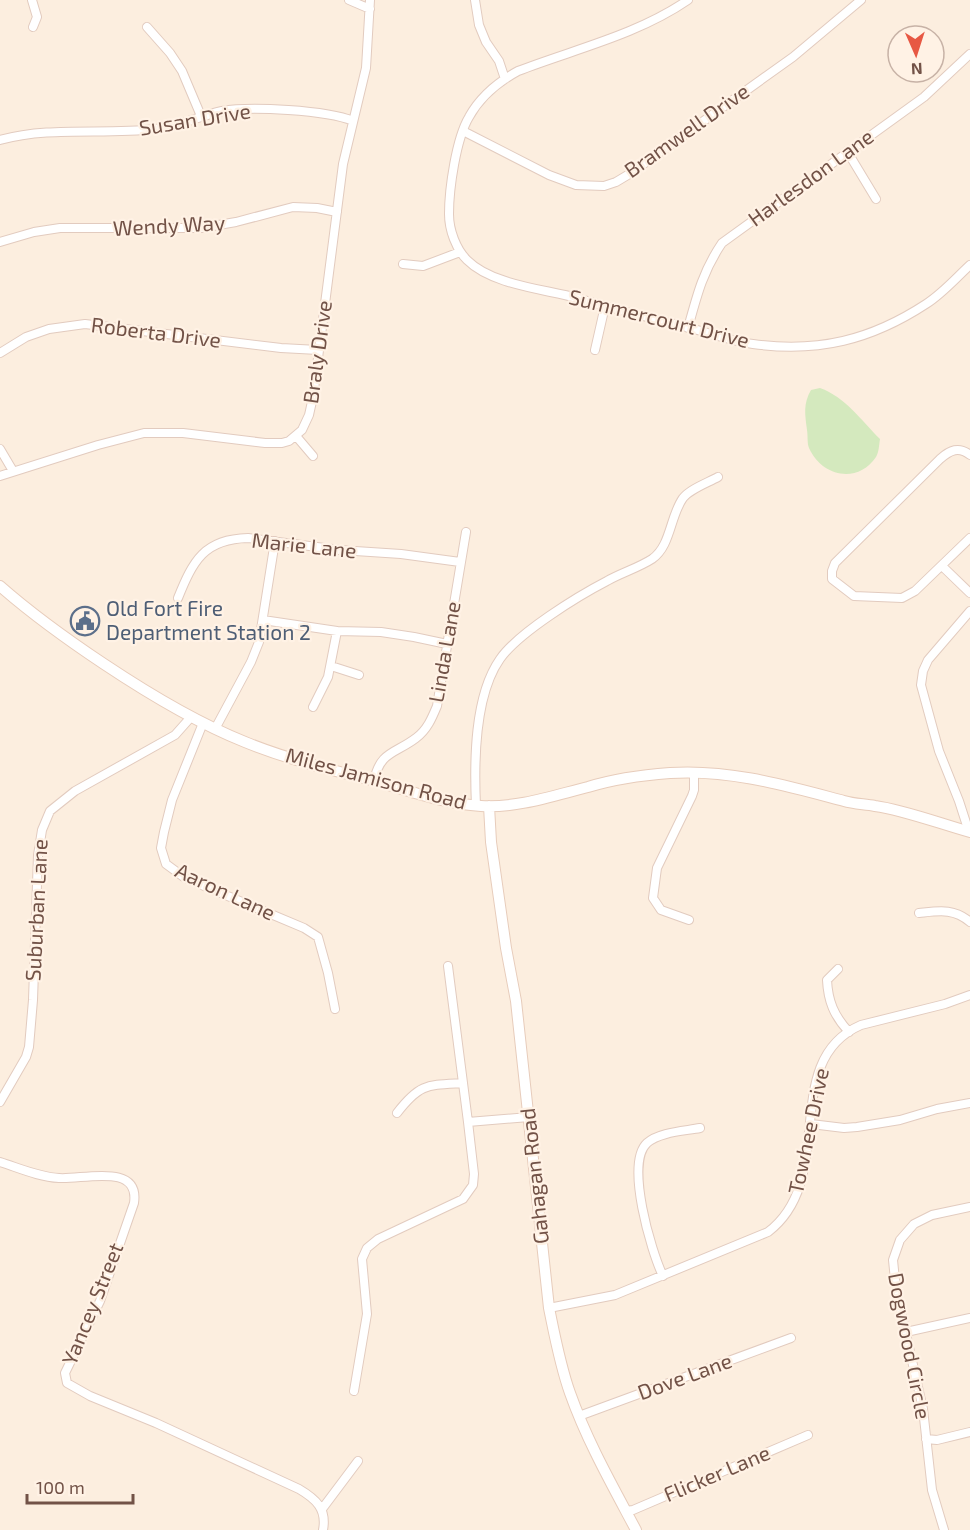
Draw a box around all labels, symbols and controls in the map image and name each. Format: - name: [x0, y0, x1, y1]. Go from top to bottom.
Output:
- north arrow: [886, 24, 946, 84]
- text: N: [911, 60, 923, 79]
- street label: Bramwell Drive: [619, 78, 753, 182]
- street label: Susan Drive: [137, 97, 252, 140]
- street label: Harlesdon Lane: [743, 123, 878, 231]
- street label: Wendy Way: [112, 209, 226, 240]
- street label: Summercourt Drive: [567, 283, 752, 352]
- street label: Braly Drive: [297, 299, 336, 405]
- street label: Roberta Drive: [90, 311, 222, 352]
- street label: Marie Lane: [250, 527, 358, 562]
- place label: Old Fort Fire Department Station 2: [106, 595, 311, 644]
- street label: Linda Lane: [422, 599, 465, 704]
- public building icon: Old Fort Fire Department Station 2: [69, 605, 101, 637]
- street label: Miles Jamison Road: [283, 741, 470, 814]
- street label: Suburban Lane: [19, 838, 52, 982]
- street label: Aaron Lane: [172, 857, 280, 925]
- street label: Towhee Drive: [782, 1065, 833, 1196]
- street label: Gahagan Road: [514, 1107, 553, 1246]
- street label: Yancey Street: [56, 1239, 127, 1368]
- street label: Dogwood Circle: [884, 1270, 937, 1421]
- street label: Dove Lane: [634, 1347, 735, 1404]
- street label: Flicker Lane: [659, 1439, 773, 1506]
- scale bar: [27, 1467, 134, 1505]
- text: 100 m: [36, 1476, 85, 1498]

